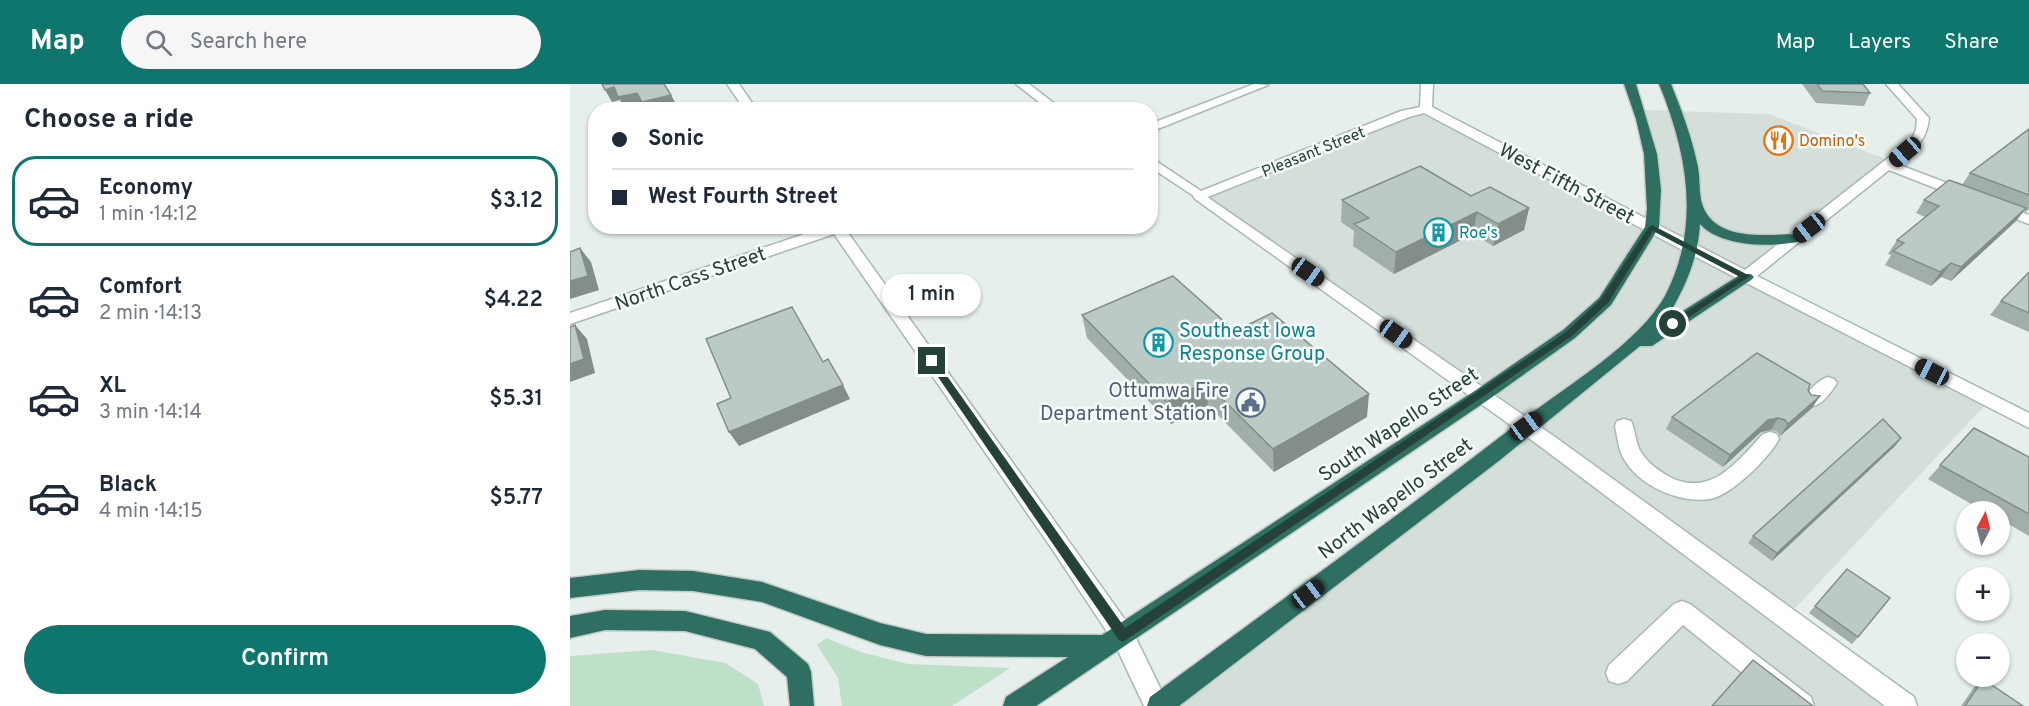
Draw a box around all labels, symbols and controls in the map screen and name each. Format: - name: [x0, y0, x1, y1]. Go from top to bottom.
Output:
- search box: [121, 15, 541, 69]
- text: Map: [30, 24, 85, 60]
- icon: search: [142, 26, 175, 59]
- text: Search here: [190, 29, 307, 56]
- text: Map: [1776, 29, 1815, 56]
- text: Layers: [1848, 29, 1911, 56]
- text: Share: [1944, 29, 1999, 56]
- text: Choose a ride: [24, 103, 194, 137]
- street label: Pleasant Street: [1259, 123, 1368, 183]
- restaurant icon: Domino's: [1762, 124, 1794, 156]
- text: Sonic: [648, 126, 705, 153]
- place label: Domino's: [1799, 132, 1865, 152]
- car: [1886, 133, 1924, 171]
- street label: West Fifth Street: [1494, 138, 1638, 231]
- icon: car: [27, 174, 81, 228]
- text: Economy: [99, 175, 193, 202]
- text: West Fourth Street: [648, 184, 838, 211]
- text: $3.12: [490, 188, 543, 215]
- text: 1 min · 14:12: [99, 202, 198, 228]
- car: [1789, 210, 1829, 246]
- building icon: Roe's: [1422, 216, 1454, 248]
- place label: Roe's: [1459, 224, 1498, 244]
- street label: North Cass Street: [612, 242, 770, 318]
- car: [1288, 254, 1328, 290]
- icon: car: [27, 273, 81, 327]
- text: Comfort: [99, 274, 182, 301]
- callout: 1 min: [882, 274, 982, 316]
- text: 1 min: [908, 282, 955, 308]
- text: $4.22: [484, 287, 543, 314]
- text: 2 min · 14:13: [99, 301, 202, 327]
- route start: [1659, 310, 1686, 337]
- car: [1376, 316, 1416, 352]
- place label: Southeast Iowa Response Group: [1179, 319, 1325, 368]
- building icon: Southeast Iowa Response Group: [1142, 326, 1174, 358]
- route end: [918, 347, 945, 374]
- car: [1912, 356, 1952, 388]
- street label: South Wapello Street: [1314, 362, 1484, 489]
- icon: car: [27, 372, 81, 426]
- text: XL: [99, 373, 126, 400]
- place label: Ottumwa Fire Department Station 1: [1040, 379, 1229, 428]
- text: $5.31: [489, 386, 543, 413]
- public building icon: Ottumwa Fire Department Station 1: [1234, 386, 1266, 418]
- text: 3 min · 14:14: [99, 400, 202, 426]
- car: [1506, 408, 1546, 444]
- street label: North Wapello Street: [1314, 433, 1479, 566]
- icon: car: [27, 471, 81, 525]
- text: Black: [99, 472, 157, 499]
- text: $5.77: [489, 485, 543, 512]
- text: 4 min · 14:15: [99, 499, 203, 525]
- north arrow: [1956, 501, 2010, 555]
- map controls: [1956, 501, 2010, 687]
- button: +: [1956, 567, 2010, 621]
- car: [1288, 576, 1328, 612]
- button: Confirm: [24, 625, 546, 694]
- button: −: [1956, 633, 2010, 687]

